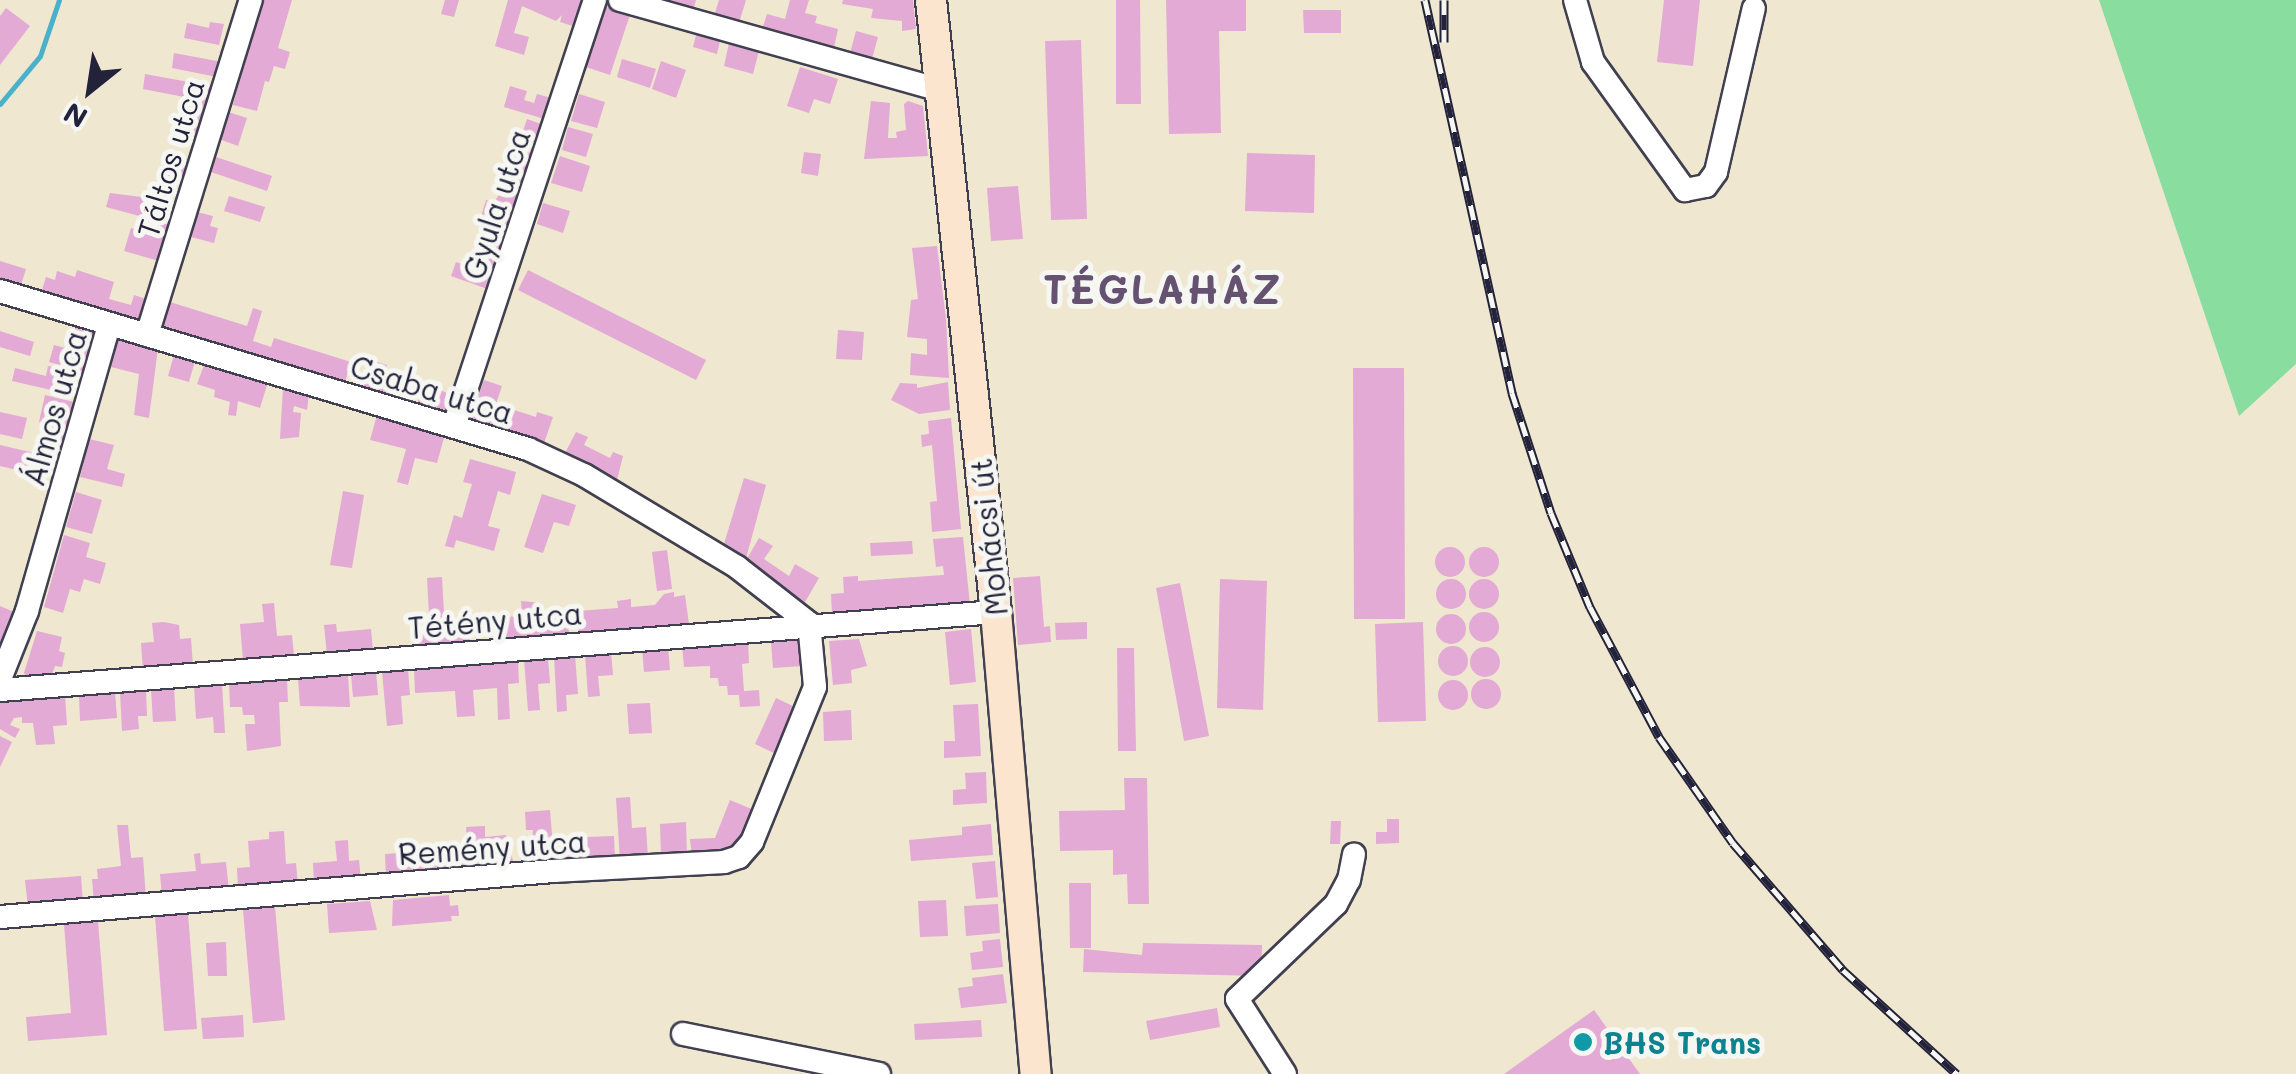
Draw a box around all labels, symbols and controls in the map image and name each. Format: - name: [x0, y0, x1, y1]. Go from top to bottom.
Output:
- north arrow: [40, 40, 140, 140]
- street label: Táltos utca: [129, 74, 211, 242]
- text: N: [57, 95, 93, 137]
- street label: Gyula utca: [455, 124, 537, 284]
- district label: TÉGLAHÁZ: [1043, 264, 1283, 312]
- street label: Álmos utca: [15, 326, 93, 490]
- street label: Csaba utca: [346, 347, 518, 431]
- street label: Mohácsi út: [962, 457, 1014, 617]
- street label: Tétény utca: [406, 594, 584, 646]
- street label: Remény utca: [397, 822, 587, 872]
- place label: BHS Trans: [1603, 1024, 1761, 1060]
- marker: BHS Trans: [1572, 1031, 1594, 1053]

